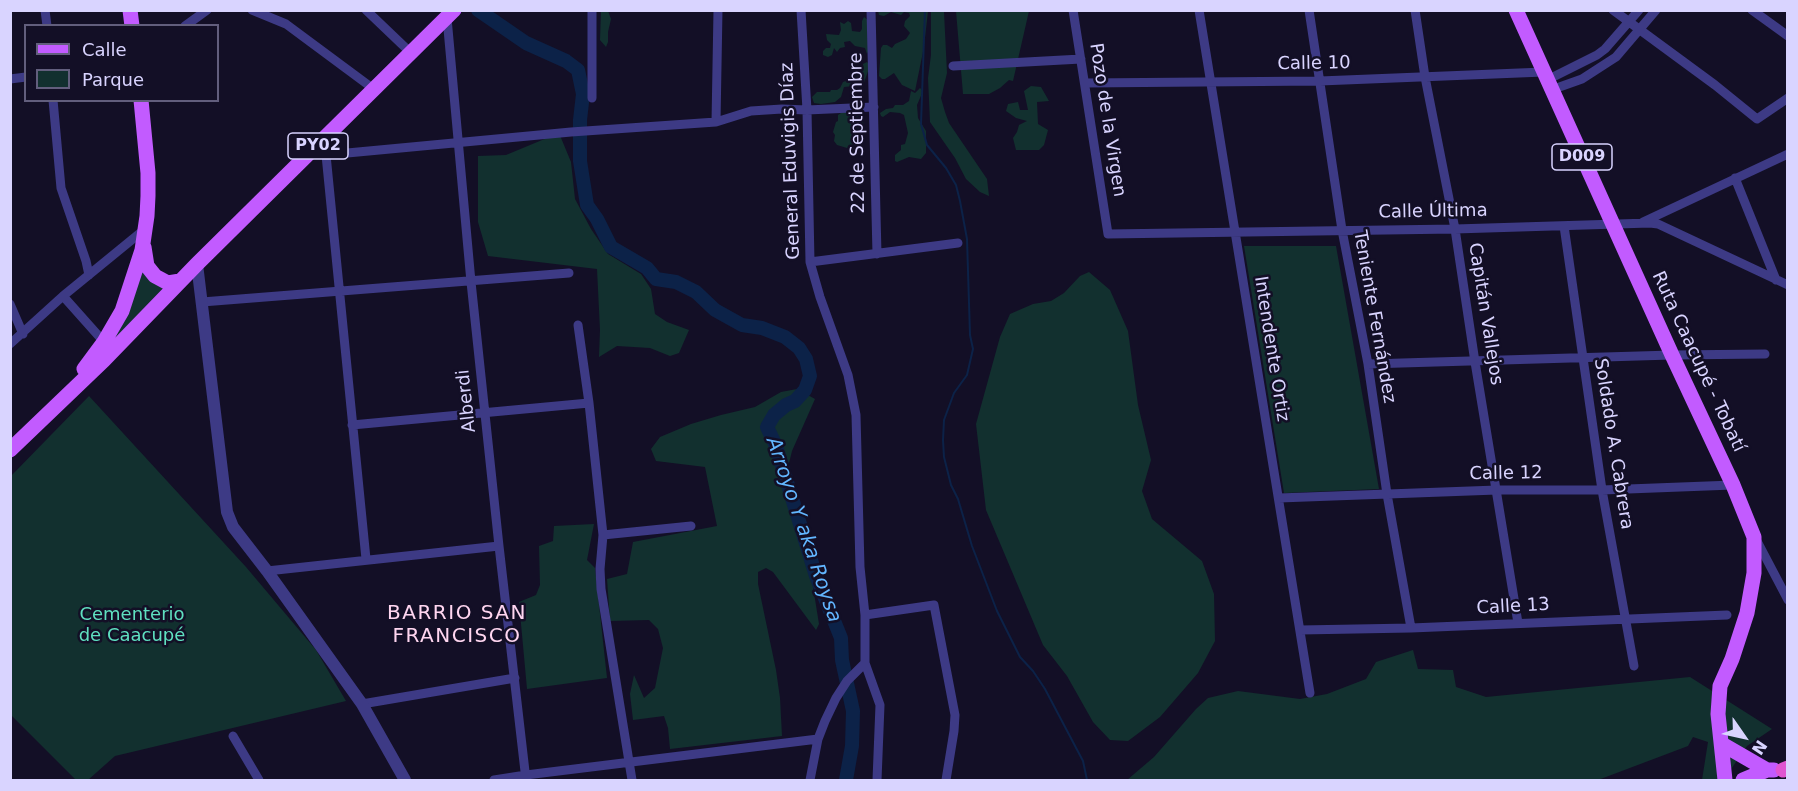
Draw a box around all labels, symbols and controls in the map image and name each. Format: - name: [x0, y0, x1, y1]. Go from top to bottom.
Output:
- legend: [24, 24, 219, 102]
- text: Calle: [82, 39, 127, 60]
- street label: Pozo de la Virgen: [1084, 42, 1130, 198]
- street label: 22 de Septiembre: [846, 52, 870, 214]
- street label: Calle 10: [1277, 53, 1351, 75]
- street label: General Eduvigis Díaz: [777, 62, 805, 260]
- text: Parque: [82, 69, 144, 90]
- road number: PY02: [288, 133, 348, 159]
- road number: D009: [1552, 144, 1612, 170]
- street label: Calle Última: [1378, 200, 1488, 224]
- street label: Teniente Fernández: [1348, 229, 1400, 405]
- street label: Capitán Vallejos: [1463, 241, 1507, 387]
- street label: Ruta Caacupé - Tobatí: [1647, 268, 1749, 456]
- street label: Intendente Ortiz: [1249, 275, 1293, 423]
- street label: Soldado A. Cabrera: [1589, 357, 1637, 531]
- street label: Alberdi: [453, 368, 481, 434]
- water label: Arroyo Y aka Roysa: [760, 434, 846, 626]
- street label: Calle 12: [1469, 463, 1543, 485]
- street label: Calle 13: [1476, 594, 1550, 620]
- district label: BARRIO SAN FRANCISCO: [387, 602, 527, 649]
- park label: Cementerio de Caacupé: [79, 604, 185, 646]
- north arrow: [1714, 707, 1774, 767]
- text: N: [1748, 736, 1771, 758]

